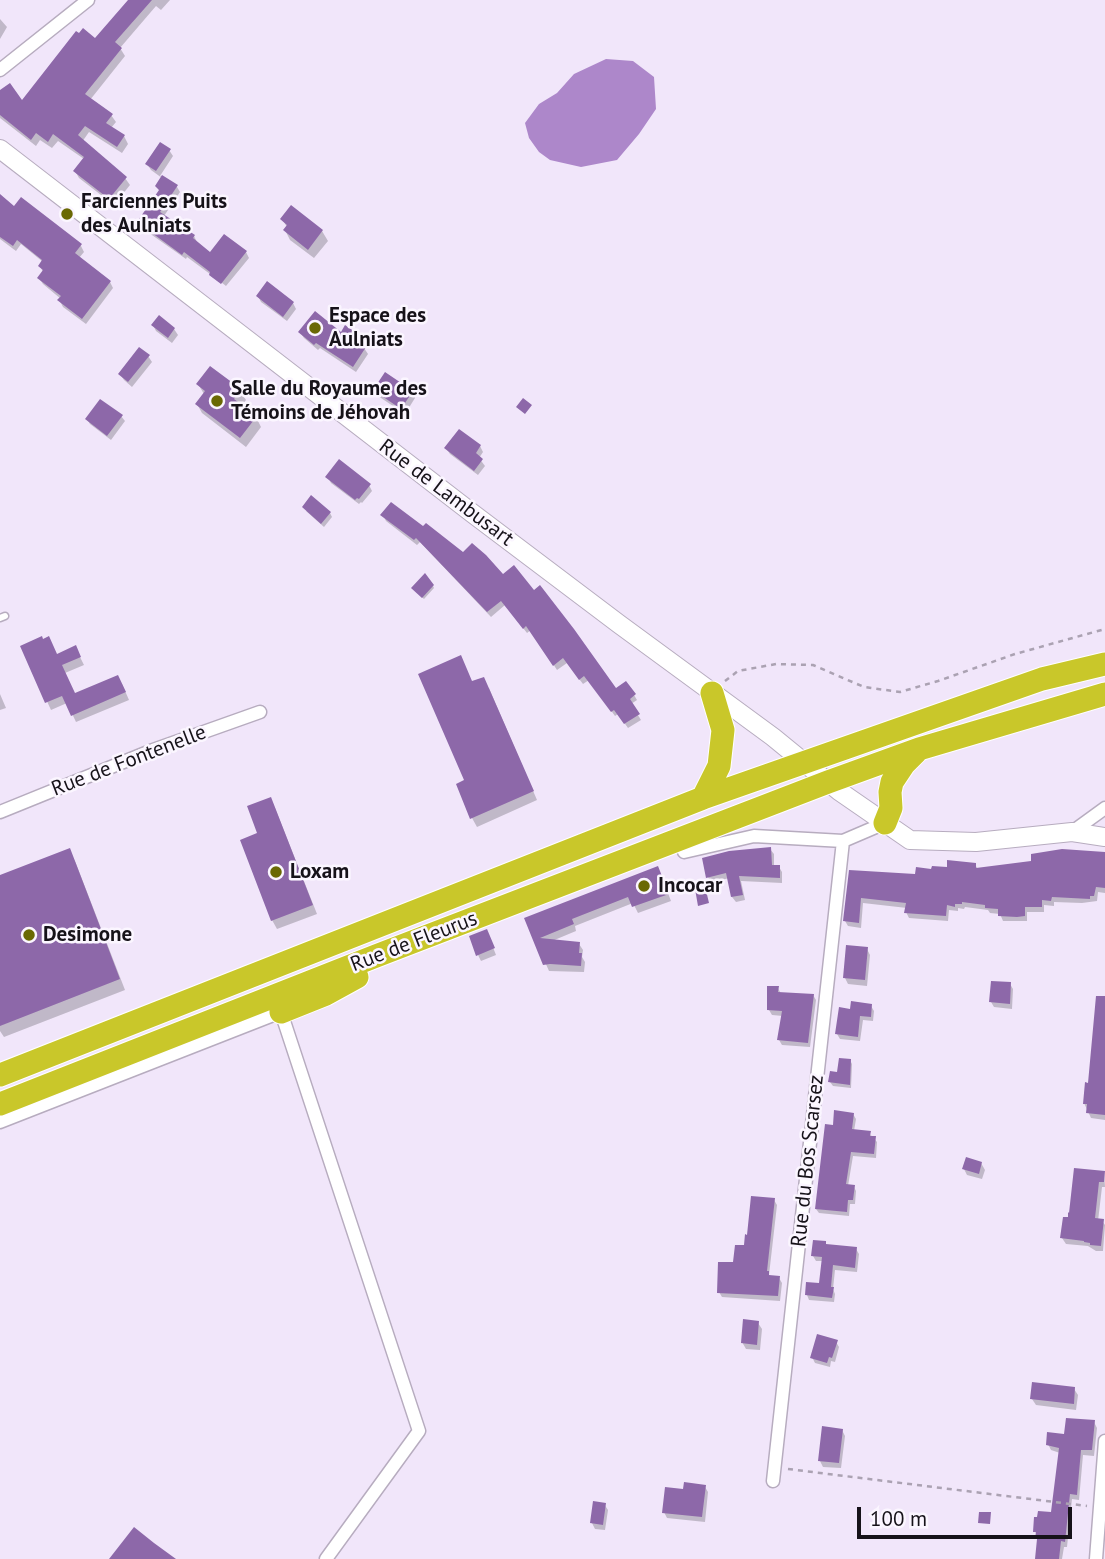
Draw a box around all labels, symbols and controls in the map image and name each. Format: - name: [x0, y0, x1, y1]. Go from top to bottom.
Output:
- place label: Farciennes Puits des Aulniats: [81, 189, 227, 239]
- marker: Farciennes Puits des Aulniats: [59, 206, 75, 222]
- place label: Espace des Aulniats: [329, 303, 426, 353]
- marker: Espace des Aulniats: [307, 320, 323, 336]
- place label: Salle du Royaume des Témoins de Jéhovah: [231, 376, 427, 426]
- marker: Salle du Royaume des Témoins de Jéhovah: [209, 393, 225, 409]
- street label: Rue de Lambusart: [374, 434, 518, 552]
- street label: Rue de Fontenelle: [48, 720, 210, 802]
- place label: Loxam: [290, 859, 349, 885]
- marker: Loxam: [268, 864, 284, 880]
- place label: Incocar: [658, 873, 722, 899]
- marker: Incocar: [636, 878, 652, 894]
- street label: Rue de Fleurus: [347, 906, 481, 978]
- place label: Desimone: [43, 922, 132, 948]
- marker: Desimone: [21, 927, 37, 943]
- street label: Rue du Bos Scarsez: [786, 1074, 830, 1248]
- scale bar: [860, 1492, 1075, 1536]
- text: 100 m: [870, 1505, 927, 1532]

